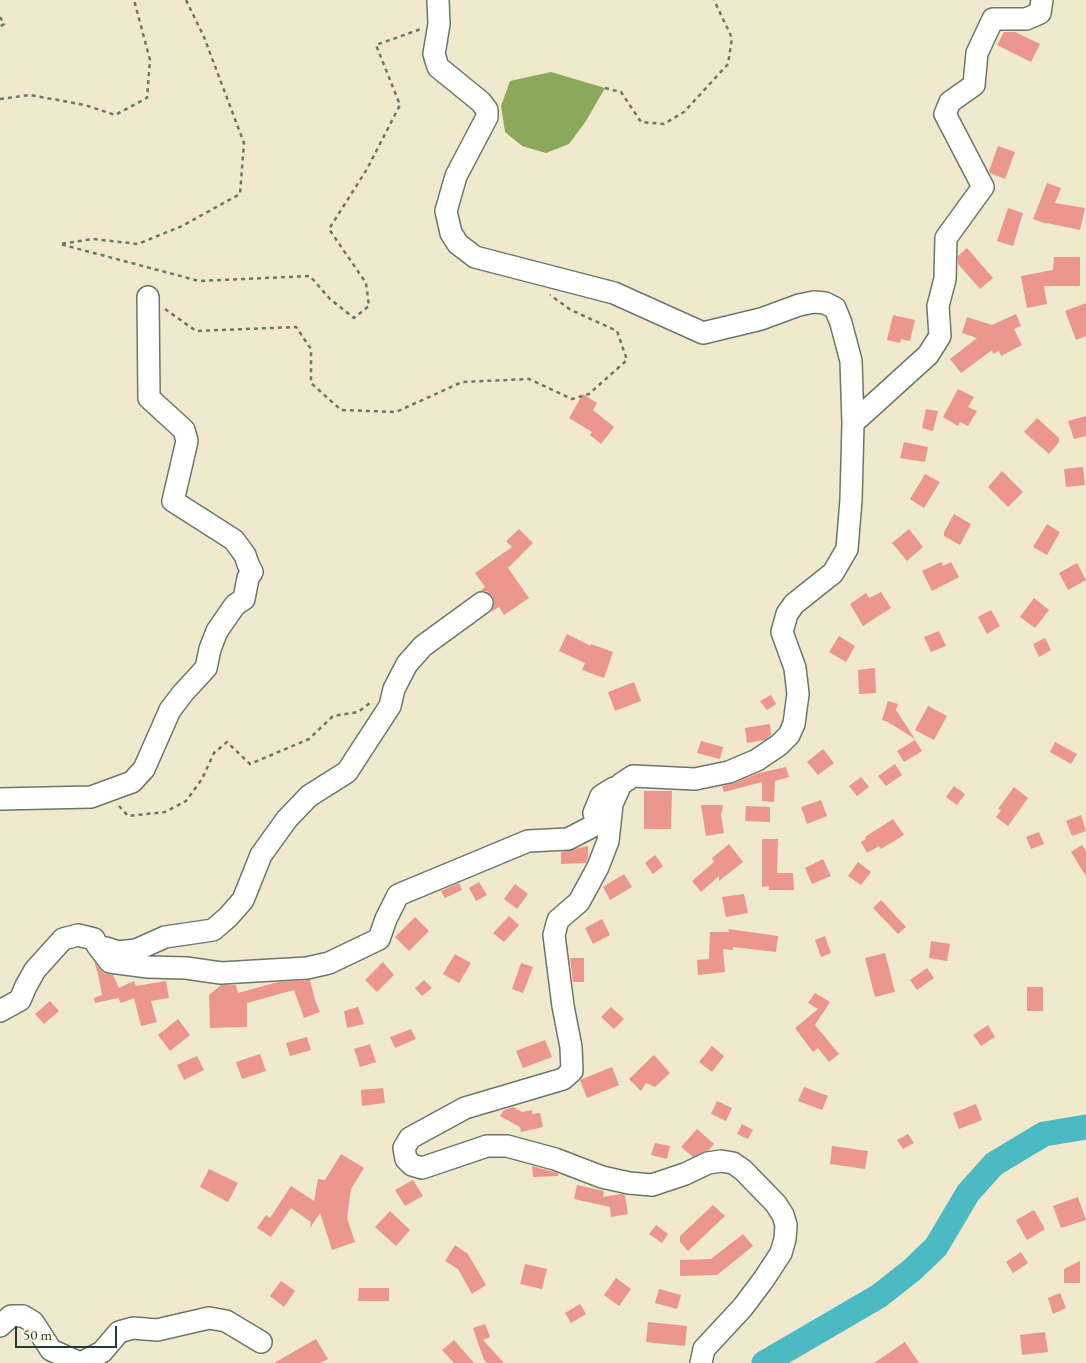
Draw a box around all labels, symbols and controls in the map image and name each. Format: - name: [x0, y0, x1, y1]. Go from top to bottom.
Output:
- scale bar: [18, 1316, 120, 1348]
- text: 50 m: [23, 1325, 52, 1344]

